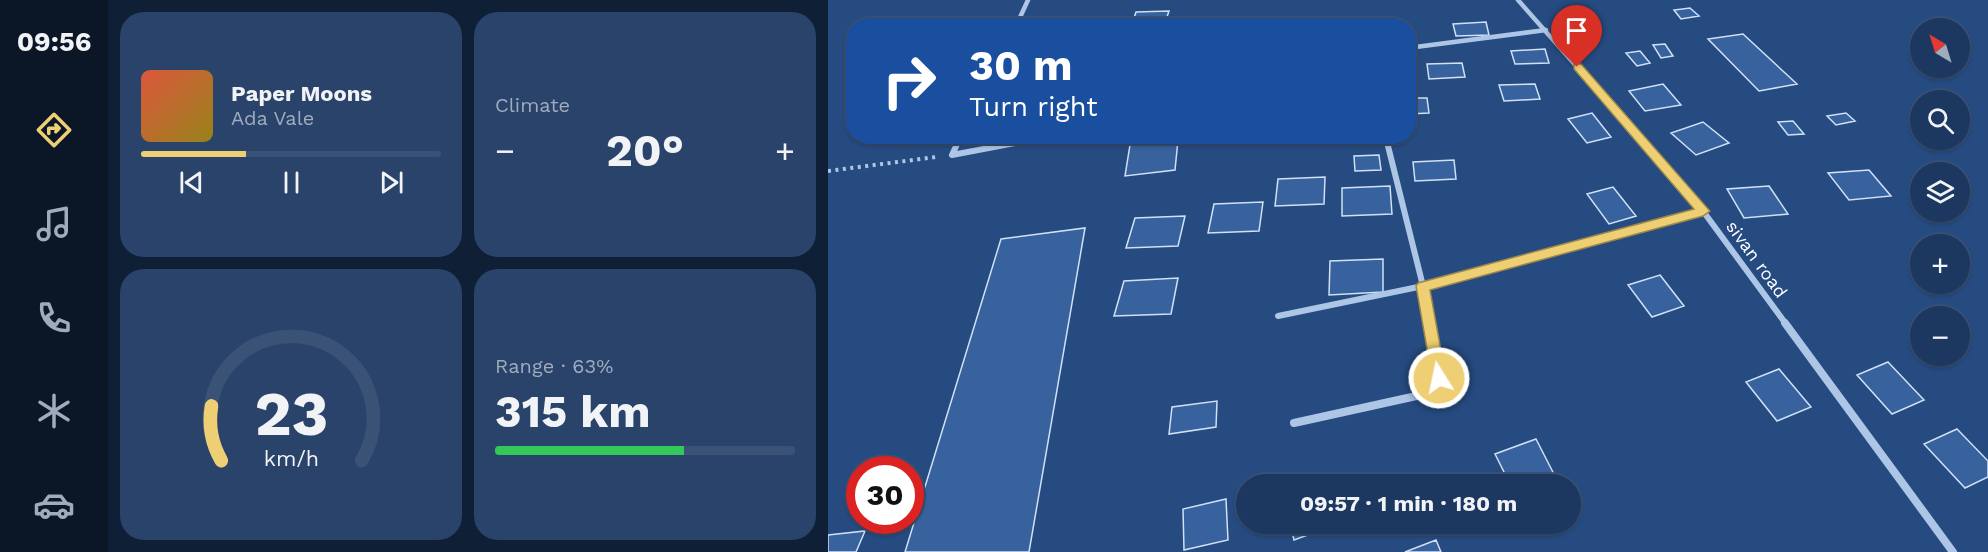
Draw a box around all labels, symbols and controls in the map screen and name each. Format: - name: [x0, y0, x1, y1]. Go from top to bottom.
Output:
- pin: [1551, 5, 1602, 67]
- icon: arrive: [1560, 14, 1593, 47]
- north arrow: [1910, 18, 1970, 78]
- map controls: [1910, 18, 1970, 366]
- text: 09:56: [17, 26, 91, 58]
- text: 30 m: [969, 41, 1073, 90]
- icon: right: [870, 42, 948, 120]
- text: Paper Moons: [231, 81, 372, 106]
- button: search: [1910, 90, 1970, 150]
- text: Turn right: [969, 91, 1098, 123]
- text: Climate: [495, 93, 570, 117]
- text: Ada Vale: [231, 106, 314, 130]
- icon: directions: [33, 109, 75, 151]
- text: 20°: [606, 124, 684, 177]
- text: −: [495, 131, 515, 170]
- text: +: [775, 131, 795, 170]
- button: layers: [1910, 162, 1970, 222]
- icon: previous: [175, 166, 208, 199]
- icon: pause: [275, 166, 308, 199]
- icon: next: [375, 166, 408, 199]
- icon: music: [33, 203, 75, 245]
- street label: sivan road: [1722, 216, 1792, 302]
- button: +: [1910, 234, 1970, 294]
- icon: phone: [33, 297, 75, 339]
- button: −: [1910, 306, 1970, 366]
- position arrow: [1407, 346, 1471, 410]
- text: Range · 63%: [495, 354, 613, 378]
- text: 23: [254, 377, 328, 450]
- text: 315 km: [495, 385, 651, 438]
- icon: climate: [33, 390, 75, 432]
- text: km/h: [263, 447, 319, 472]
- speed limit sign: 30: [846, 456, 924, 534]
- icon: car: [33, 484, 75, 526]
- text: 09:57 · 1 min · 180 m: [1300, 491, 1517, 516]

